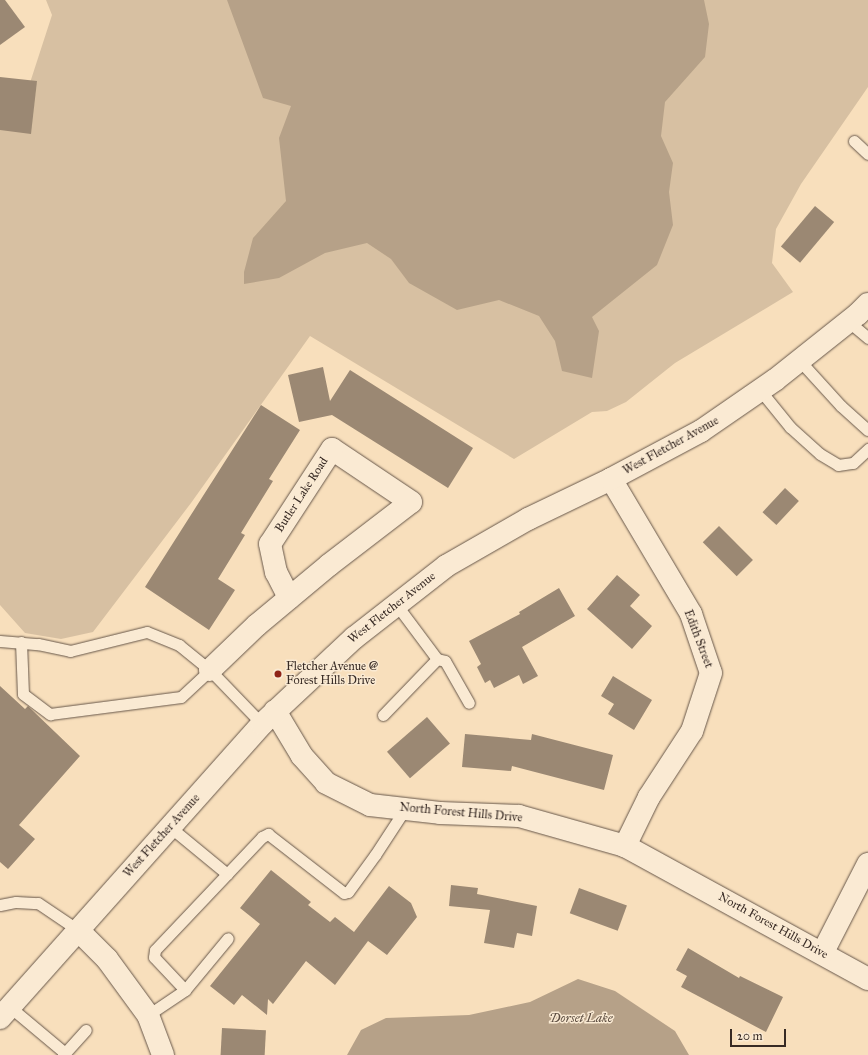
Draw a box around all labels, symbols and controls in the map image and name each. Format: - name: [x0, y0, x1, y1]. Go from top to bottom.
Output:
- street label: West Fletcher Avenue: [621, 414, 721, 478]
- street label: Butler Lake Road: [272, 455, 332, 535]
- street label: West Fletcher Avenue: [345, 569, 439, 647]
- street label: Edith Street: [680, 608, 716, 670]
- place label: Fletcher Avenue @ Forest Hills Drive: [286, 660, 378, 688]
- marker: Fletcher Avenue @ Forest Hills Drive: [273, 669, 283, 679]
- street label: West Fletcher Avenue: [121, 791, 203, 881]
- street label: North Forest Hills Drive: [399, 800, 523, 826]
- street label: North Forest Hills Drive: [716, 890, 830, 962]
- water label: Dorset Lake: [549, 1010, 613, 1026]
- scale bar: [732, 1021, 788, 1047]
- text: 20 m: [737, 1029, 763, 1043]

